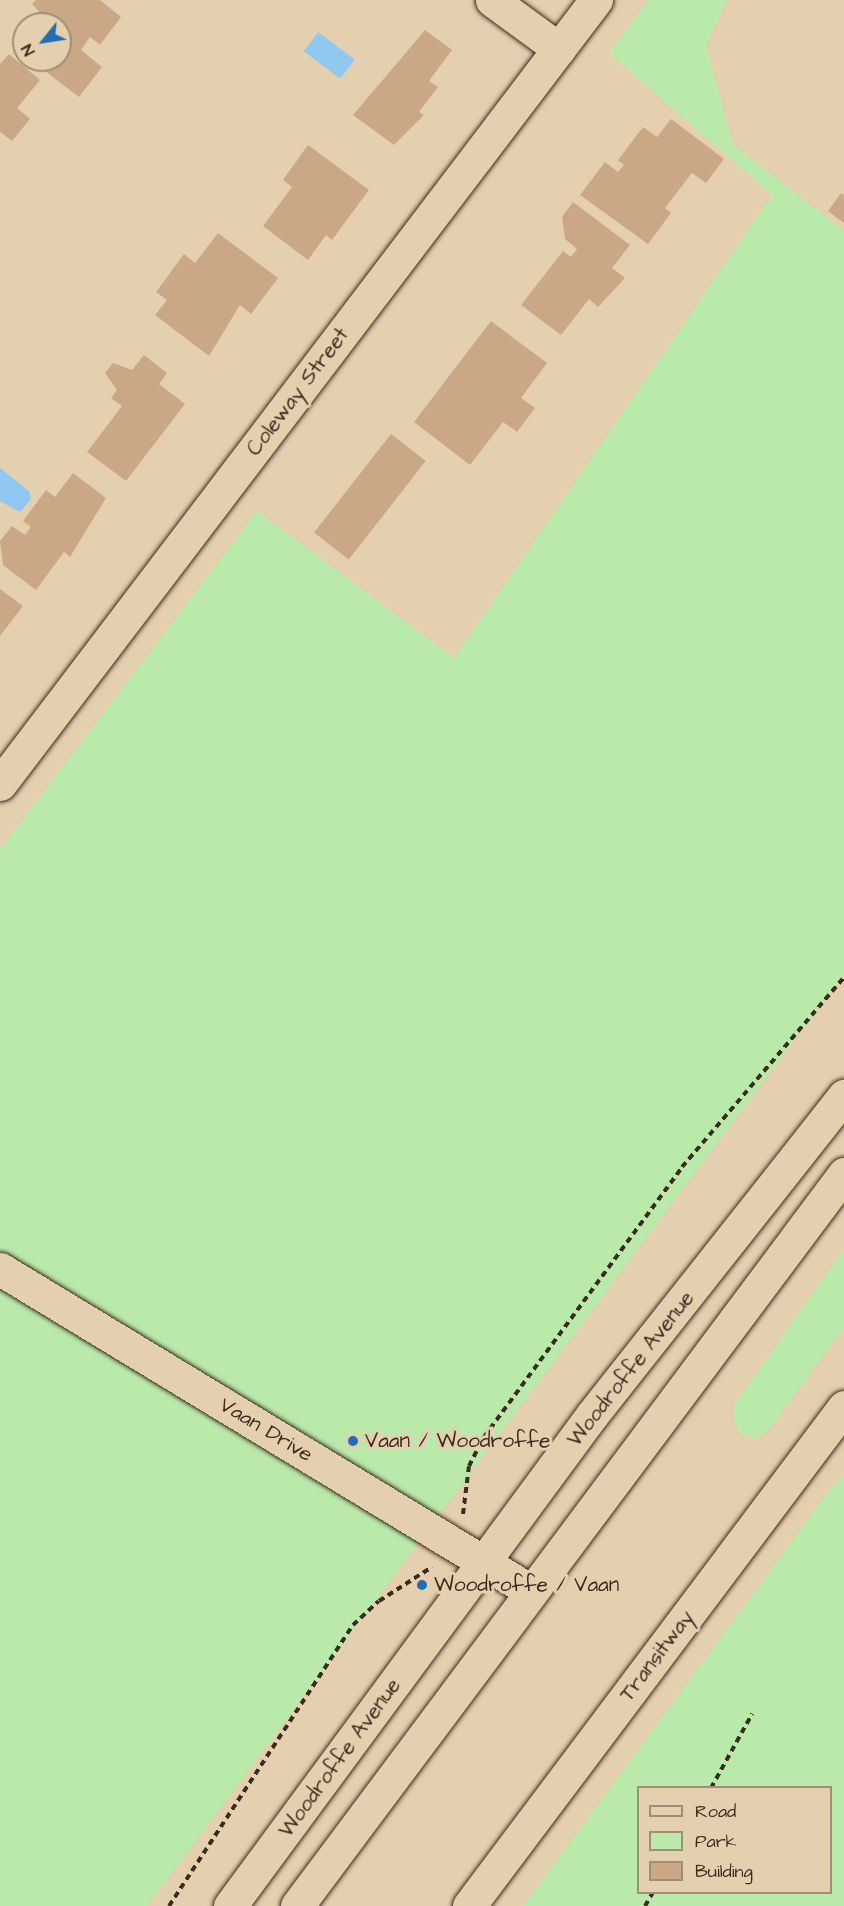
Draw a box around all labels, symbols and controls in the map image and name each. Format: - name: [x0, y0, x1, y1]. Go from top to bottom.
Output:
- north arrow: [12, 12, 72, 72]
- text: N: [16, 40, 40, 60]
- street label: Coleway Street: [242, 323, 354, 461]
- street label: Woodroffe Avenue: [562, 1286, 700, 1452]
- street label: Vaan Drive: [215, 1392, 317, 1468]
- place label: Vaan / Woodroffe: [365, 1428, 550, 1454]
- marker: Vaan / Woodroffe: [346, 1434, 360, 1448]
- place label: Woodroffe / Vaan: [434, 1572, 619, 1598]
- marker: Woodroffe / Vaan: [415, 1578, 429, 1592]
- street label: Transitway: [615, 1606, 699, 1706]
- street label: Woodroffe Avenue: [274, 1674, 406, 1842]
- legend: [637, 1786, 832, 1894]
- text: Road: [695, 1799, 736, 1824]
- text: Park: [695, 1829, 737, 1854]
- text: Building: [695, 1859, 753, 1884]

